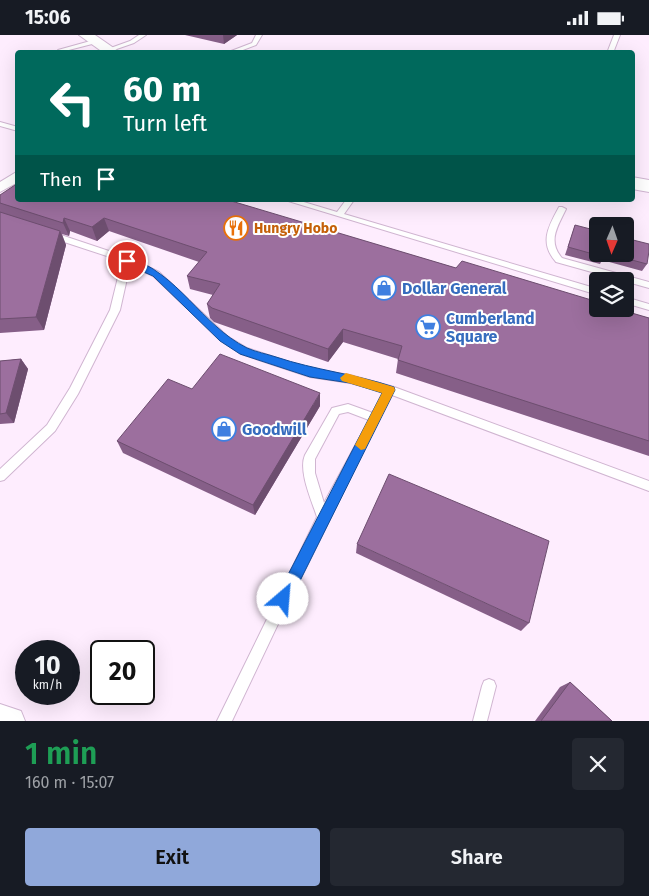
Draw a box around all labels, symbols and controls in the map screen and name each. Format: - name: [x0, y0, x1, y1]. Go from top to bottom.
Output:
- text: 15:06: [25, 6, 70, 29]
- text: 60 m: [123, 68, 201, 110]
- icon: left: [40, 70, 105, 135]
- text: Turn left: [123, 110, 207, 137]
- icon: arrive: [92, 165, 120, 193]
- text: Then: [40, 168, 82, 191]
- restaurant icon: Hungry Hobo: [223, 215, 249, 241]
- north arrow: [589, 217, 634, 263]
- map controls: [589, 217, 634, 317]
- place label: Hungry Hobo: [254, 220, 337, 237]
- pin: [106, 240, 148, 282]
- icon: arrive: [113, 247, 141, 275]
- button: layers: [589, 272, 634, 317]
- shop icon: Dollar General: [371, 275, 397, 301]
- place label: Dollar General: [402, 279, 507, 298]
- place label: Cumberland Square: [446, 309, 535, 346]
- supermarket icon: Cumberland Square: [415, 314, 441, 340]
- shop icon: Goodwill: [211, 416, 237, 442]
- place label: Goodwill: [242, 420, 307, 439]
- position arrow: [256, 572, 308, 624]
- speed limit sign: 20: [90, 640, 155, 705]
- text: 10: [34, 651, 61, 681]
- text: km/h: [33, 678, 62, 692]
- text: 1 min: [25, 736, 97, 772]
- button: close: [572, 738, 624, 790]
- text: 160 m · 15:07: [25, 773, 114, 792]
- button: Exit: [25, 828, 320, 886]
- button: Share: [330, 828, 624, 886]

